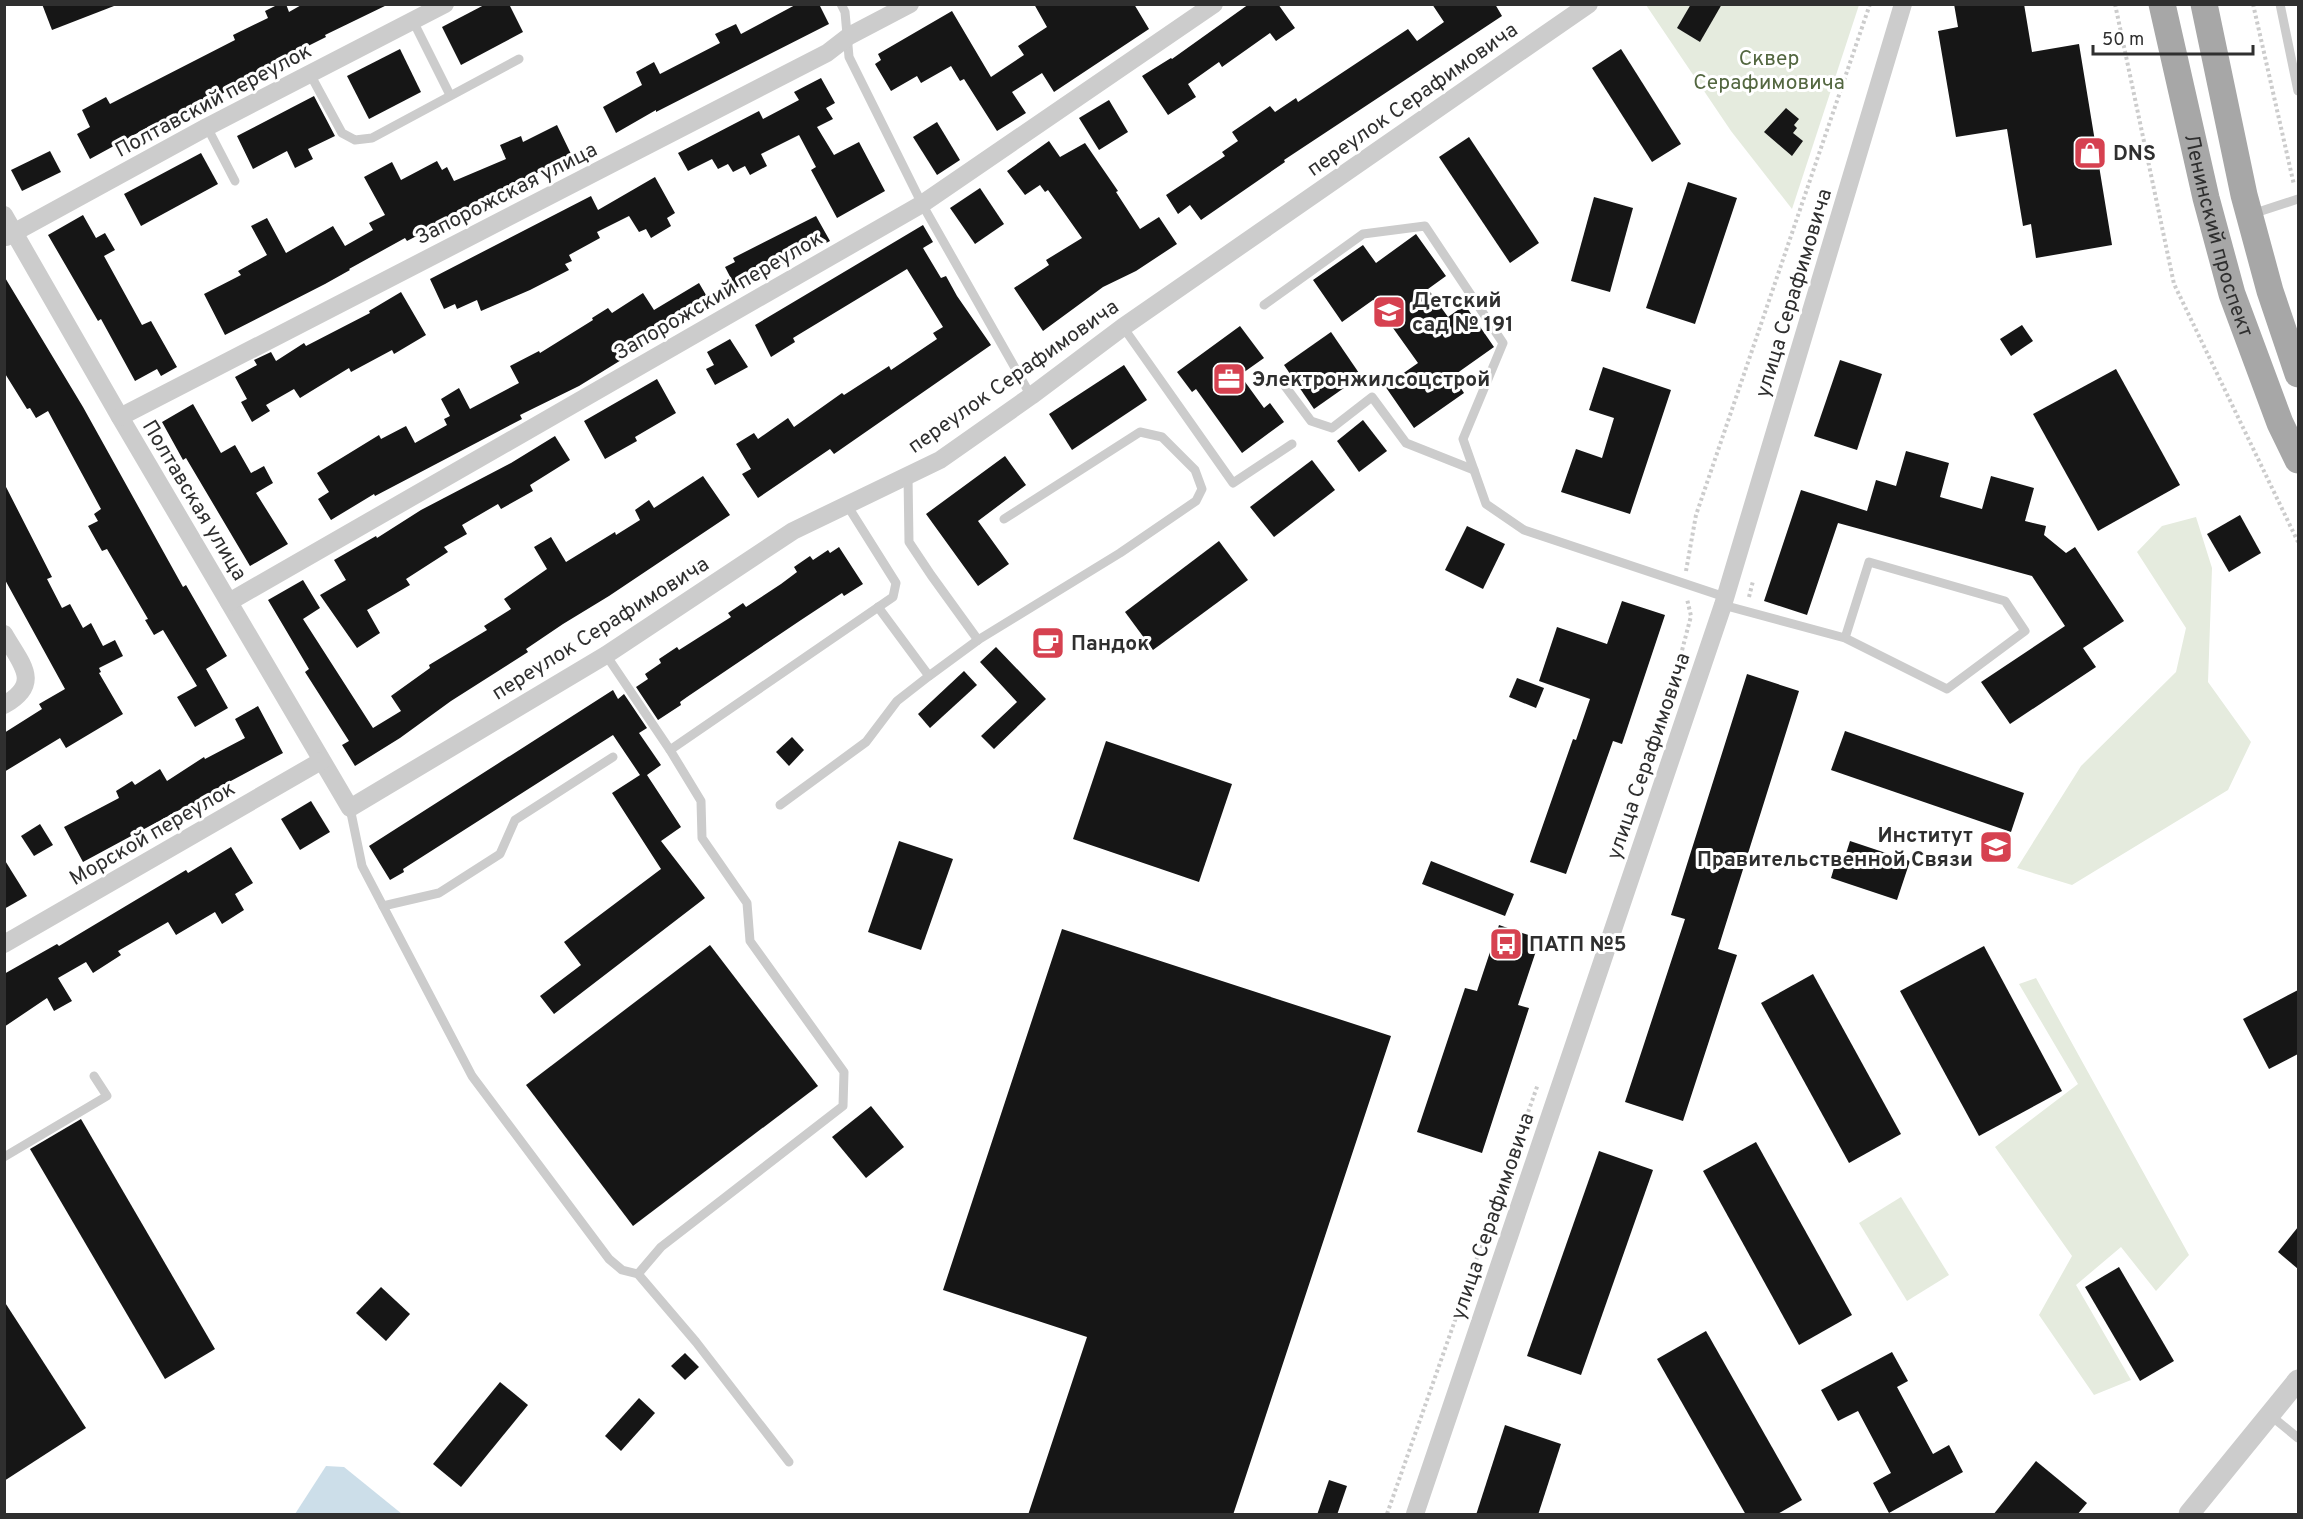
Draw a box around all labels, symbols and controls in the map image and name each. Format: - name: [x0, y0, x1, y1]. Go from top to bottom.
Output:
- street label: переулок Серафимовича: [1302, 17, 1524, 183]
- scale bar: [2093, 18, 2254, 56]
- text: 50 m: [2102, 29, 2144, 52]
- street label: Полтавский переулок: [111, 38, 317, 165]
- park label: Сквер Серафимовича: [1693, 46, 1845, 97]
- street label: Ленинский проспект: [2177, 131, 2259, 341]
- shop icon: DNS: [2072, 135, 2108, 171]
- street label: Запорожская улица: [411, 137, 602, 252]
- place label: DNS: [2113, 141, 2156, 168]
- street label: улица Серафимовича: [1750, 186, 1839, 401]
- street label: Запорожский переулок: [609, 225, 828, 367]
- place label: Детский сад № 191: [1412, 288, 1514, 339]
- street label: переулок Серафимовича: [903, 294, 1125, 460]
- school or university icon: Детский сад № 191: [1371, 294, 1407, 330]
- office icon: Электронжилсоцстрой: [1211, 361, 1247, 397]
- place label: Электронжилсоцстрой: [1252, 367, 1490, 394]
- street label: Полтавская улица: [135, 416, 252, 586]
- street label: переулок Серафимовича: [487, 551, 714, 707]
- cafe icon: Пандок: [1030, 625, 1066, 661]
- place label: Пандок: [1071, 631, 1150, 658]
- street label: улица Серафимовича: [1601, 649, 1698, 863]
- street label: Морской переулок: [65, 776, 240, 893]
- place label: Институт Правительственной Связи: [1697, 823, 1973, 874]
- school or university icon: Институт Правительственной Связи: [1978, 829, 2014, 865]
- bus stop icon: ПАТП №5: [1488, 926, 1524, 962]
- place label: ПАТП №5: [1529, 932, 1627, 959]
- street label: улица Серафимовича: [1445, 1109, 1542, 1323]

